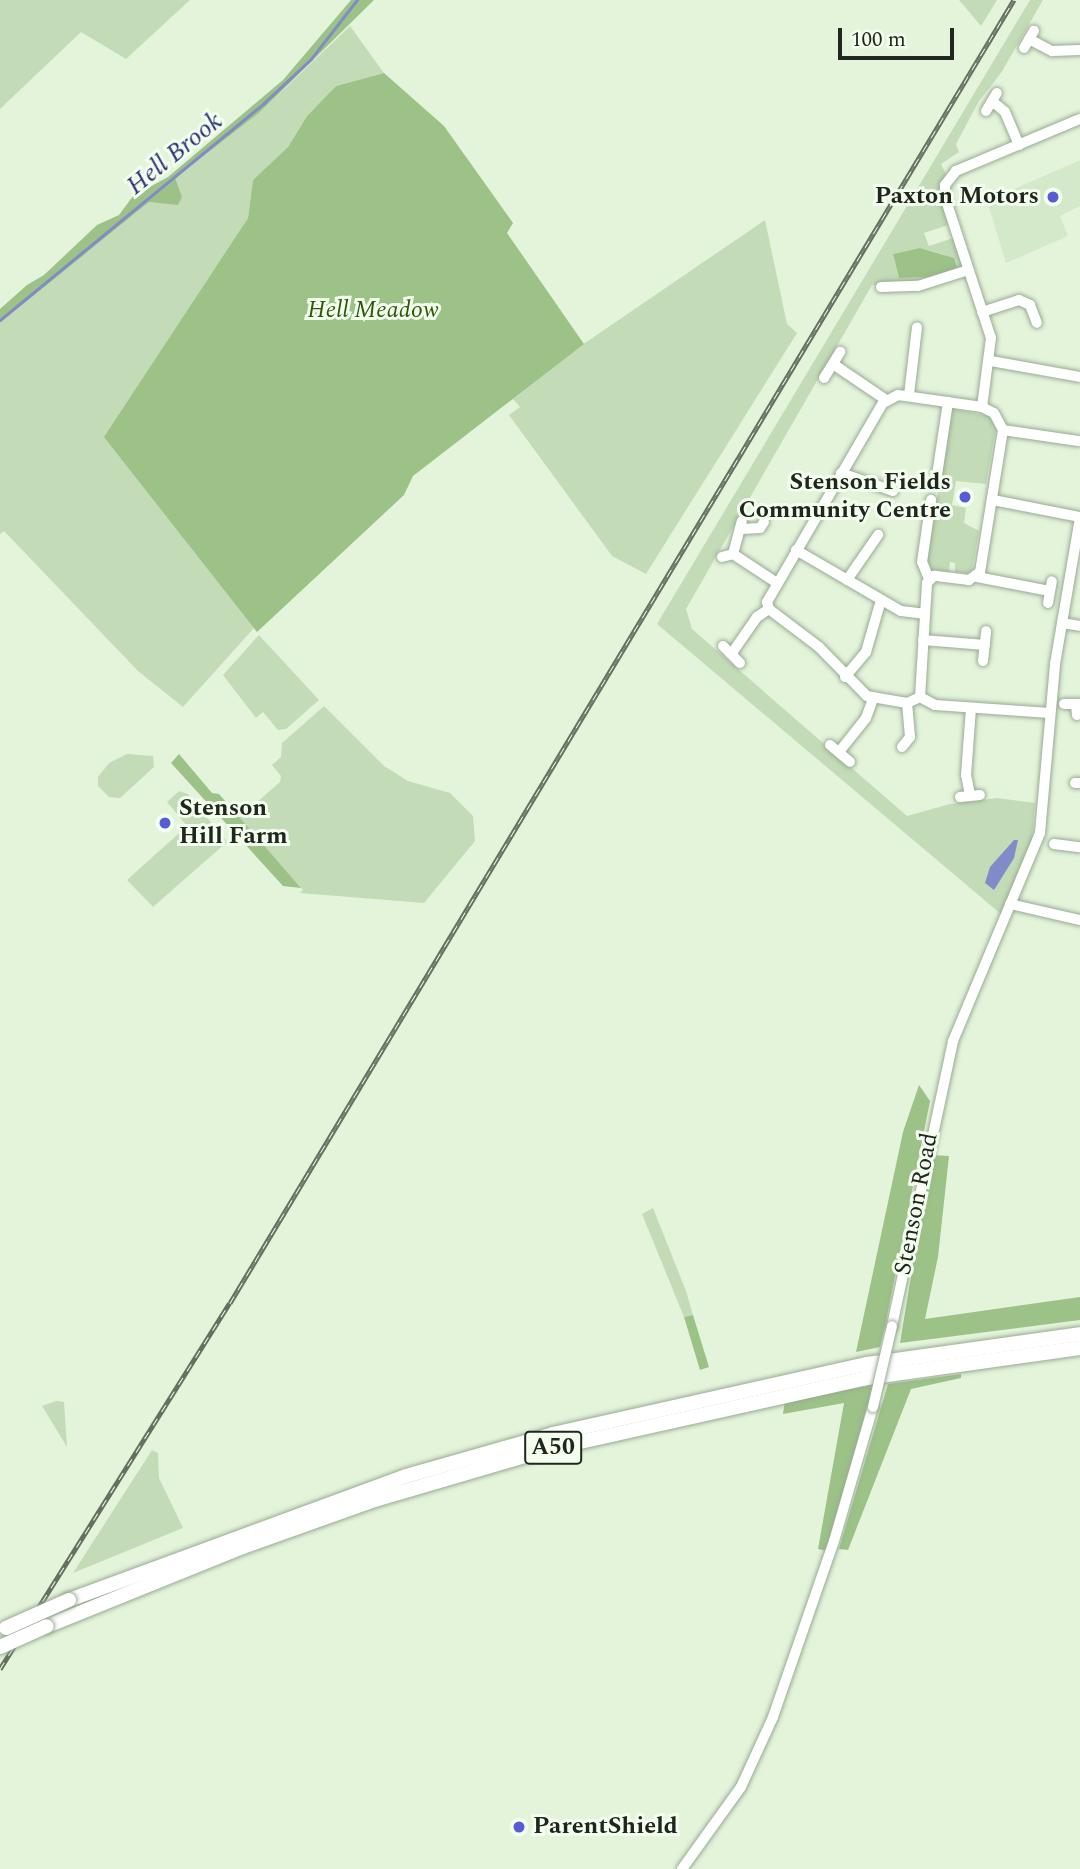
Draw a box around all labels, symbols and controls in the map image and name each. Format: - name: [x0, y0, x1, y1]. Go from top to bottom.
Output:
- scale bar: [842, 14, 958, 58]
- text: 100 m: [851, 24, 906, 56]
- water label: Hell Brook: [121, 106, 229, 202]
- place label: Paxton Motors: [875, 183, 1039, 211]
- marker: Paxton Motors: [1045, 189, 1061, 205]
- park label: Hell Meadow: [307, 297, 439, 325]
- place label: Stenson Fields Community Centre: [739, 469, 951, 525]
- marker: Stenson Fields Community Centre: [957, 489, 973, 505]
- place label: Stenson Hill Farm: [179, 795, 288, 851]
- marker: Stenson Hill Farm: [157, 815, 173, 831]
- street label: Stenson Road: [889, 1130, 945, 1278]
- road number: A50: [523, 1428, 583, 1468]
- place label: ParentShield: [533, 1813, 678, 1841]
- marker: ParentShield: [511, 1819, 527, 1835]

